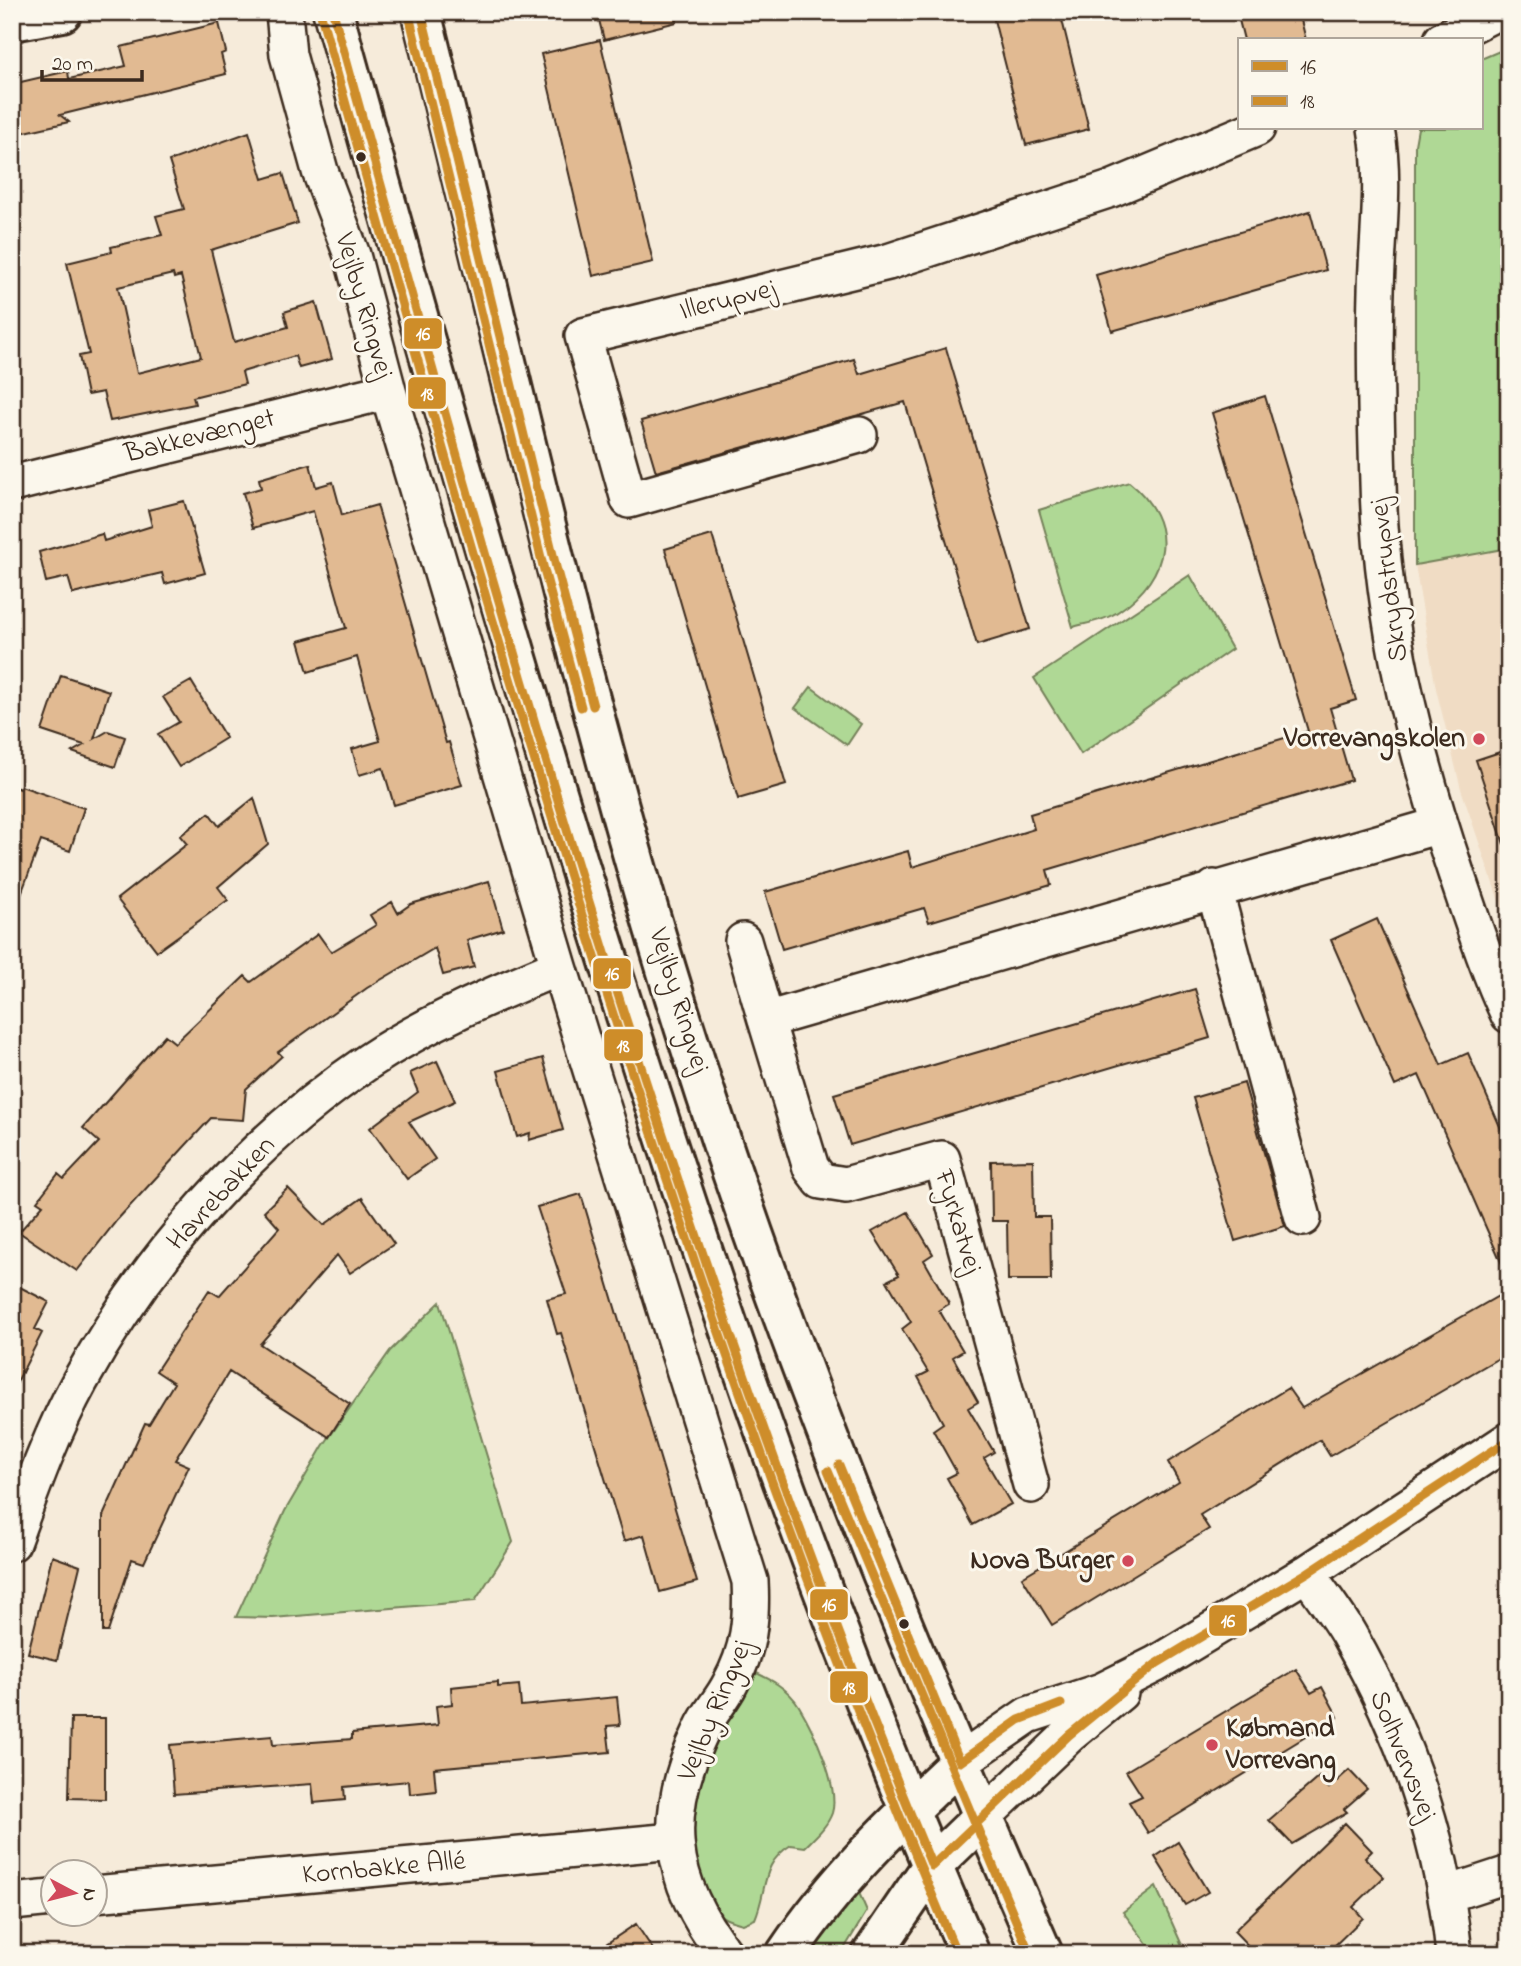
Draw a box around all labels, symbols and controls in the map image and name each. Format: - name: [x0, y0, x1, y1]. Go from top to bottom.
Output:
- scale bar: [42, 38, 142, 82]
- legend: [1238, 38, 1482, 130]
- text: 20 m: [52, 50, 93, 80]
- text: 16: [1300, 54, 1316, 84]
- text: 18: [1300, 88, 1315, 118]
- unlabelled marker: [354, 150, 368, 164]
- street label: Vejlby Ringvej: [322, 227, 404, 385]
- street label: Illerupvej: [675, 269, 782, 333]
- line badge: 16: [403, 317, 443, 350]
- text: 16: [416, 322, 431, 349]
- line badge: 18: [407, 376, 447, 410]
- text: 18: [420, 382, 434, 409]
- street label: Bakkevænget: [119, 399, 280, 476]
- street label: Skrydstrupvej: [1359, 495, 1420, 664]
- place label: Vorrevangskolen: [1283, 719, 1465, 761]
- marker: Vorrevangskolen: [1471, 731, 1487, 747]
- street label: Vejlby Ringvej: [636, 922, 720, 1080]
- line badge: 16: [592, 957, 632, 990]
- text: 16: [605, 962, 620, 989]
- line badge: 18: [603, 1028, 644, 1062]
- text: 18: [616, 1034, 630, 1061]
- street label: Havrebakken: [158, 1127, 286, 1261]
- street label: Fyrkatvej: [922, 1164, 993, 1280]
- place label: Nova Burger: [970, 1541, 1115, 1583]
- marker: Nova Burger: [1120, 1553, 1136, 1569]
- line badge: 16: [809, 1588, 849, 1621]
- text: 16: [822, 1593, 837, 1620]
- line badge: 16: [1208, 1604, 1248, 1637]
- text: 16: [1221, 1609, 1236, 1636]
- unlabelled marker: [897, 1617, 911, 1631]
- street label: Vejlby Ringvej: [667, 1633, 765, 1789]
- line badge: 18: [829, 1670, 869, 1704]
- text: 18: [842, 1676, 856, 1703]
- street label: Solhvervsvej: [1357, 1685, 1447, 1829]
- place label: Købmand Vorrevang: [1225, 1709, 1336, 1783]
- marker: Købmand Vorrevang: [1204, 1737, 1220, 1753]
- street label: Kornbakke Allé: [301, 1841, 468, 1897]
- north arrow: [38, 1857, 108, 1927]
- text: N: [74, 1887, 103, 1903]

